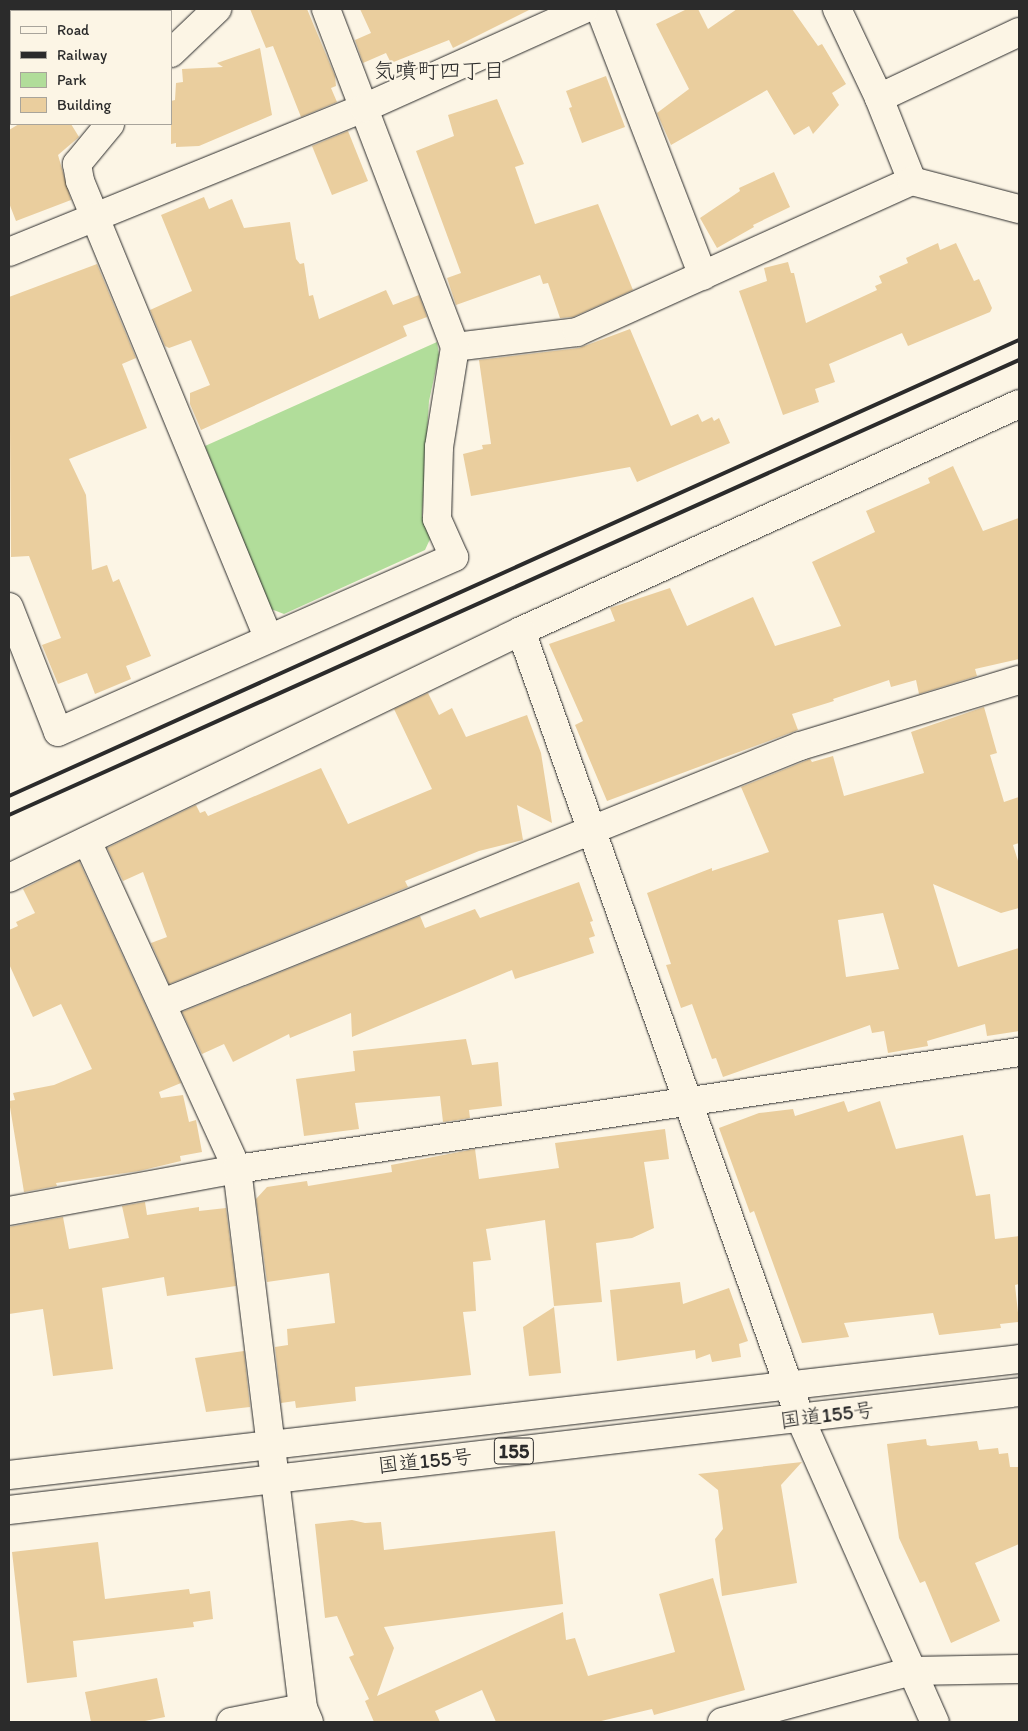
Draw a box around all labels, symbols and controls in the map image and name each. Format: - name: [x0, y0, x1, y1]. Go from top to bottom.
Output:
- legend: [10, 10, 172, 125]
- text: Road: [57, 21, 89, 39]
- text: Railway: [57, 46, 107, 64]
- district label: 気噴町四丁目: [373, 58, 505, 84]
- text: Park: [57, 71, 87, 89]
- text: Building: [57, 96, 111, 114]
- street label: 国道155号: [778, 1397, 876, 1433]
- road number: 155: [493, 1434, 535, 1468]
- street label: 国道155号: [377, 1444, 473, 1478]

